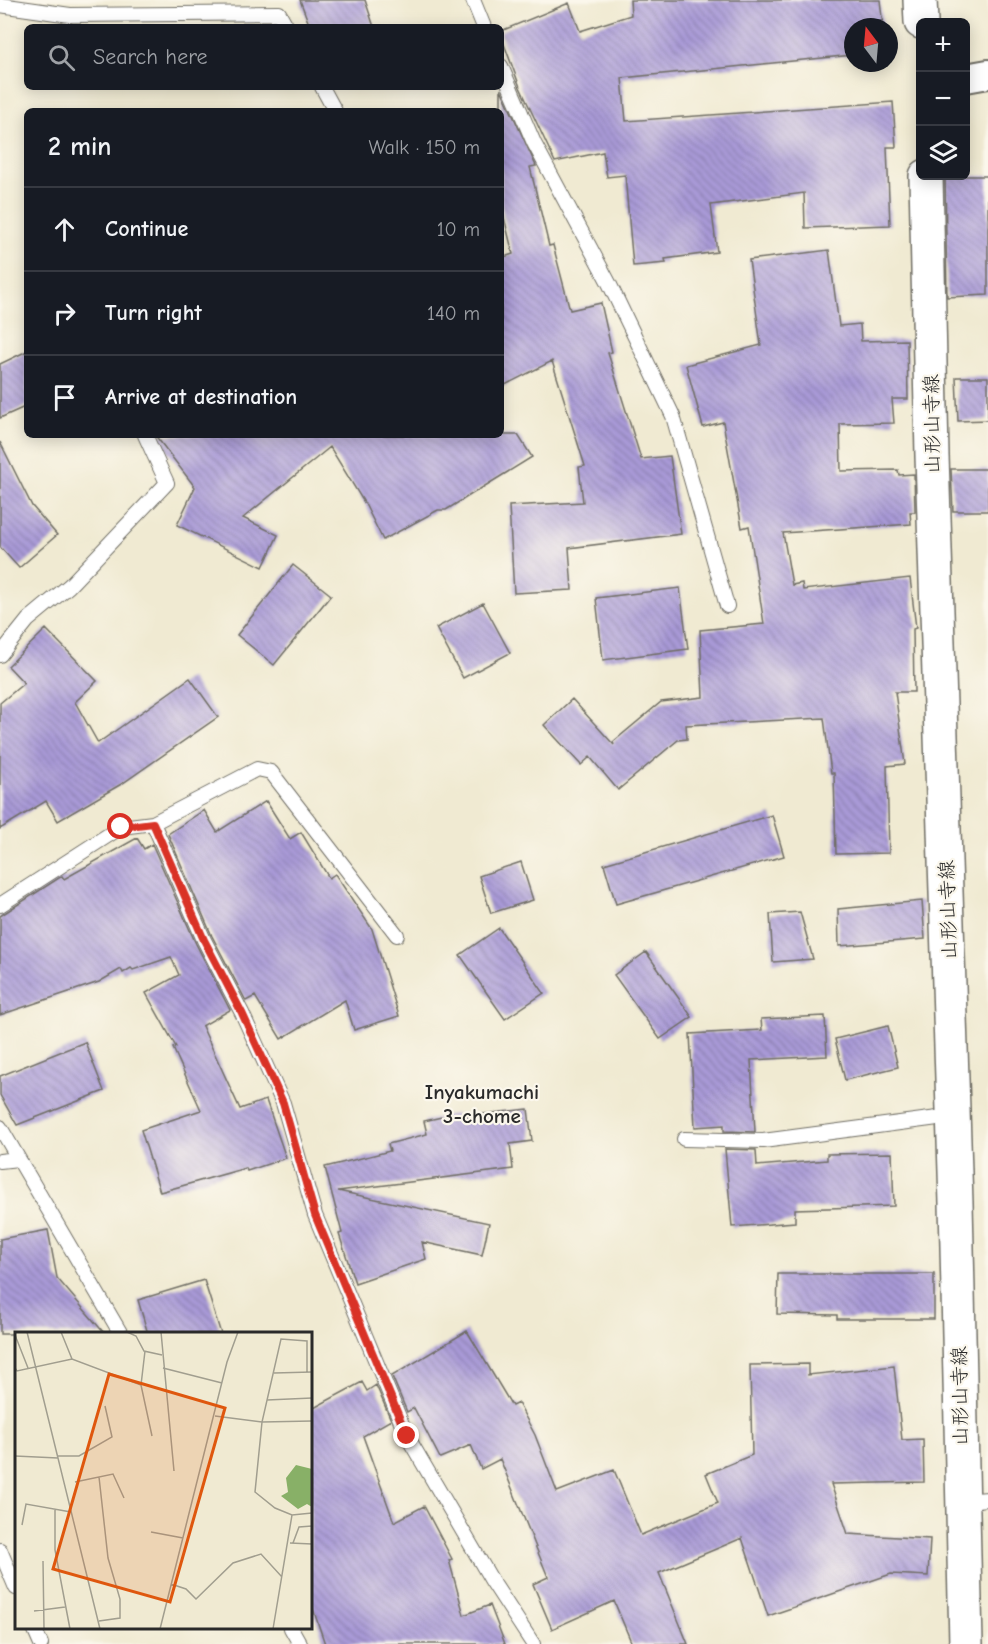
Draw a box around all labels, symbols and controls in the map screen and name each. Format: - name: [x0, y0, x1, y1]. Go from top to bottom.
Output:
- north arrow: [844, 18, 898, 72]
- map controls: [916, 18, 970, 180]
- button: +: [916, 18, 970, 72]
- search box: [24, 24, 504, 90]
- icon: search: [45, 41, 78, 74]
- text: Search here: [93, 44, 208, 70]
- button: −: [916, 72, 970, 126]
- button: layers: [916, 126, 970, 180]
- text: 2 min: [48, 132, 111, 162]
- text: Walk · 150 m: [369, 136, 480, 159]
- icon: ahead: [48, 213, 81, 246]
- text: Continue: [105, 216, 188, 242]
- text: 10 m: [437, 218, 480, 241]
- icon: right: [48, 297, 81, 330]
- text: Turn right: [105, 300, 202, 326]
- text: 140 m: [427, 302, 480, 325]
- street label: 山形山寺線: [920, 374, 944, 474]
- icon: arrive: [48, 381, 81, 414]
- text: Arrive at destination: [105, 384, 297, 410]
- route start: [107, 813, 133, 839]
- street label: 山形山寺線: [935, 860, 961, 960]
- district label: Inyakumachi 3-chome: [425, 1080, 539, 1128]
- inset map: [15, 1332, 312, 1629]
- street label: 山形山寺線: [948, 1346, 972, 1446]
- route end: [393, 1422, 419, 1448]

